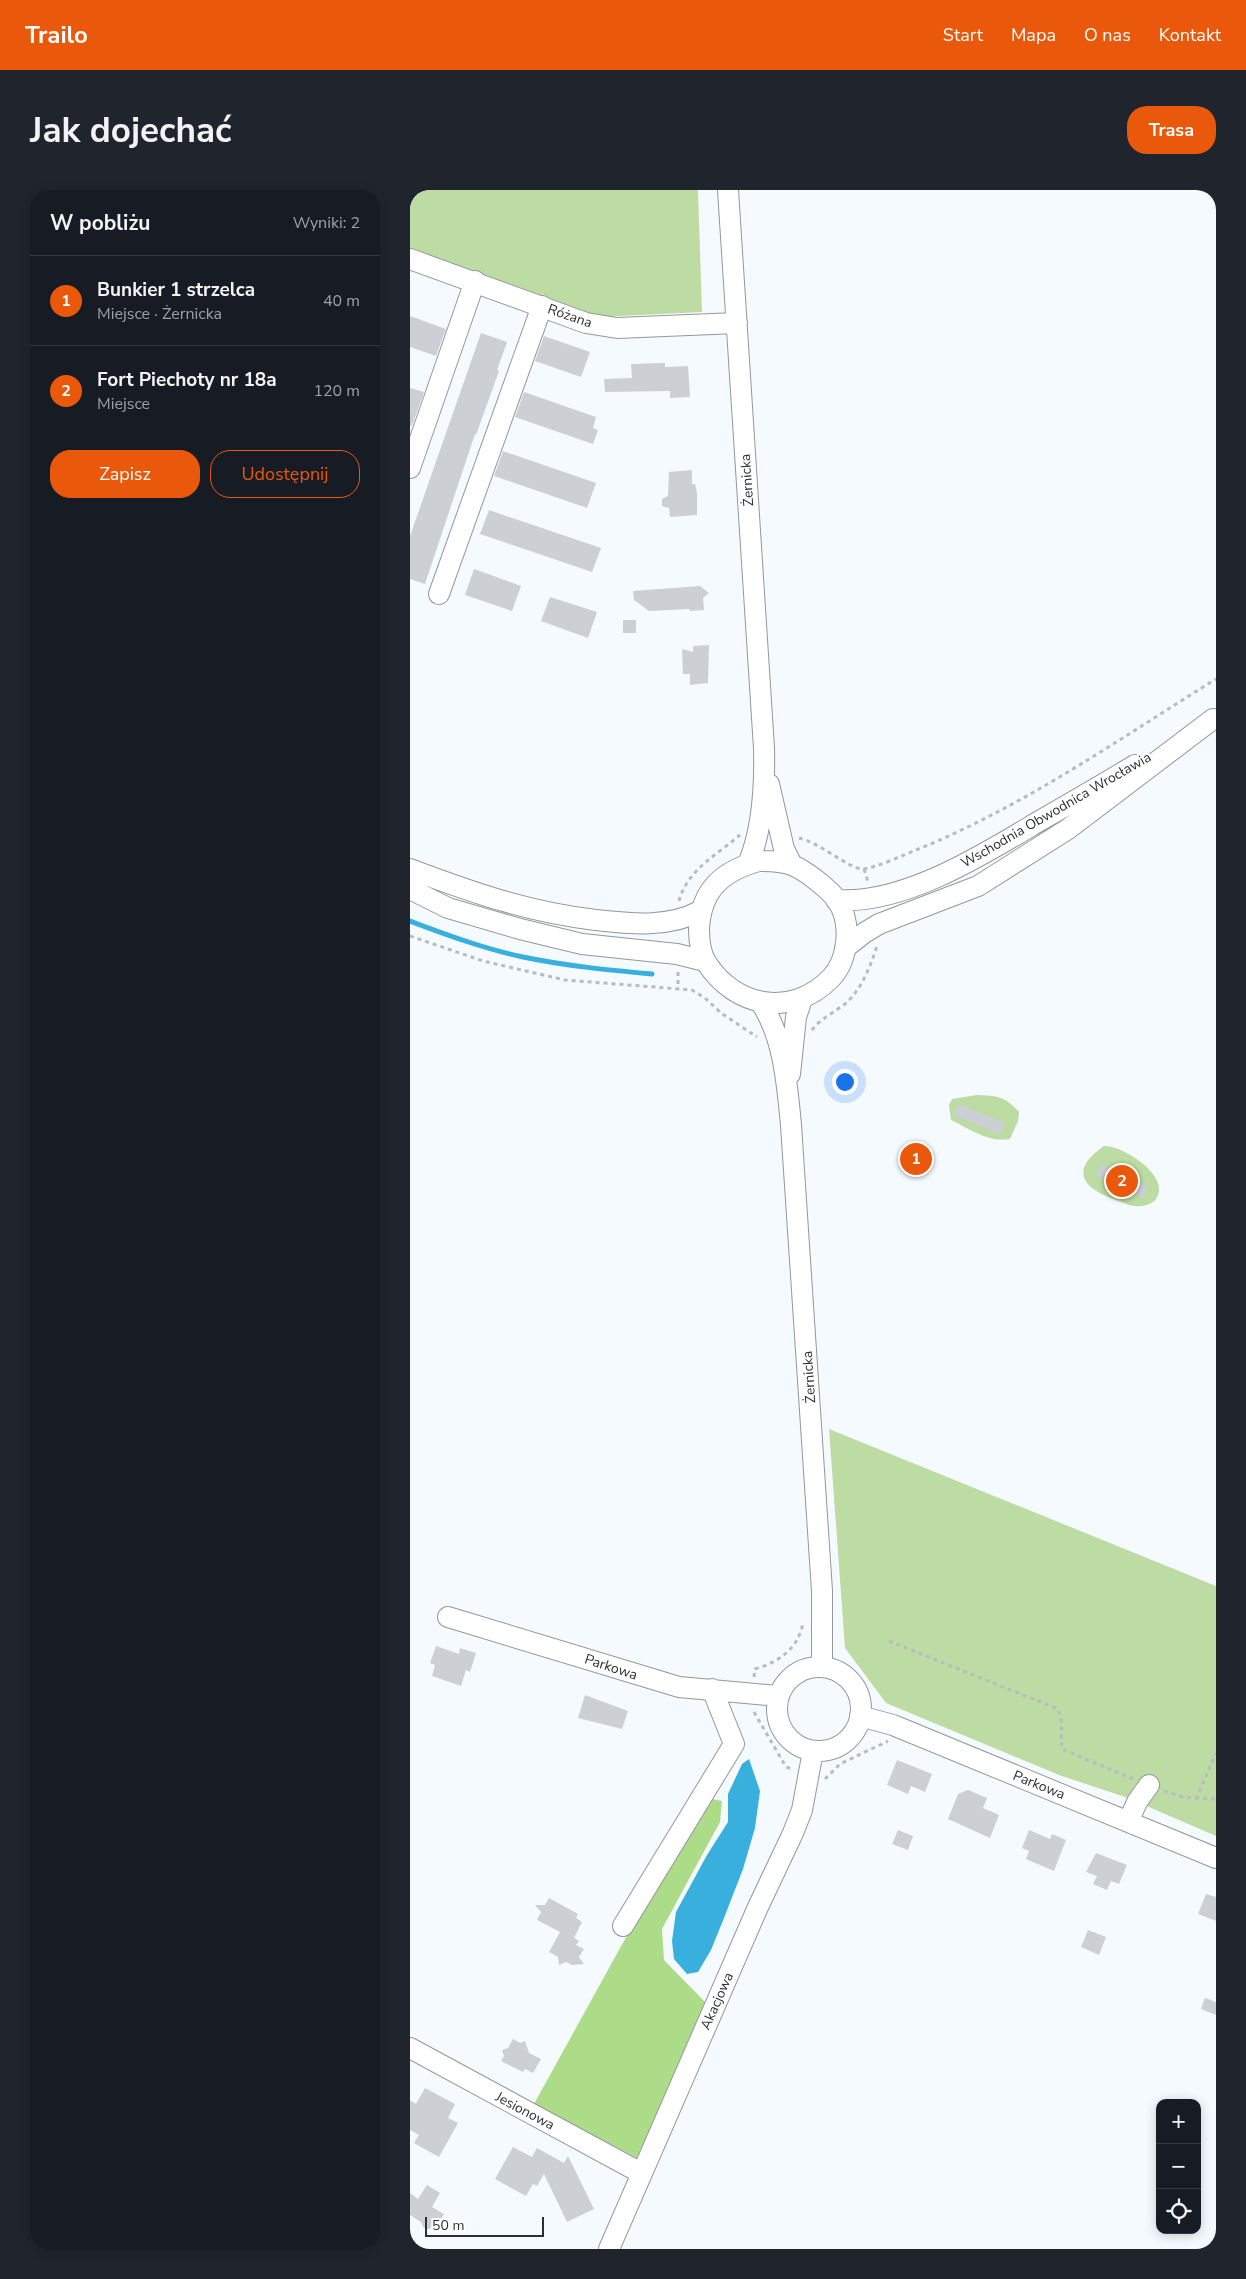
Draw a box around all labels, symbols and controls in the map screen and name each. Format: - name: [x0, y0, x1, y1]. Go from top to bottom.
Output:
- text: Trailo: [25, 19, 88, 51]
- text: Start: [943, 23, 983, 47]
- text: Mapa: [1011, 23, 1056, 47]
- text: O nas: [1084, 23, 1131, 47]
- text: Kontakt: [1159, 23, 1221, 47]
- button: Trasa: [1127, 106, 1216, 154]
- text: Jak dojechać: [30, 107, 232, 154]
- text: W pobliżu: [50, 209, 151, 237]
- text: Wyniki: 2: [293, 212, 360, 234]
- text: Bunkier 1 strzelca: [97, 277, 255, 303]
- text: 1: [61, 290, 71, 312]
- text: 40 m: [323, 290, 360, 312]
- street label: Różana: [545, 300, 595, 332]
- text: Miejsce · Żernicka: [97, 303, 222, 325]
- text: Fort Piechoty nr 18a: [97, 367, 277, 393]
- text: 2: [61, 380, 71, 402]
- text: 120 m: [313, 380, 360, 402]
- text: Miejsce: [97, 393, 150, 415]
- button: Zapisz: [50, 450, 200, 498]
- button: Udostępnij: [210, 450, 360, 498]
- street label: Żernicka: [736, 453, 758, 507]
- street label: Wschodnia Obwodnica Wrocławia: [957, 748, 1155, 872]
- your location: [832, 1069, 858, 1095]
- pin: 1: [900, 1140, 932, 1178]
- pin: 2: [1106, 1162, 1138, 1200]
- street label: Żernicka: [798, 1350, 820, 1404]
- street label: Parkowa: [582, 1650, 640, 1684]
- street label: Parkowa: [1010, 1766, 1068, 1804]
- street label: Akacjowa: [696, 1969, 738, 2033]
- street label: Jesionowa: [491, 2087, 558, 2135]
- map controls: [1156, 2099, 1201, 2234]
- button: +: [1156, 2099, 1201, 2144]
- button: −: [1156, 2144, 1201, 2189]
- button: locate: [1156, 2189, 1201, 2234]
- scale bar: [425, 2214, 544, 2237]
- text: 50 m: [432, 2216, 464, 2235]

